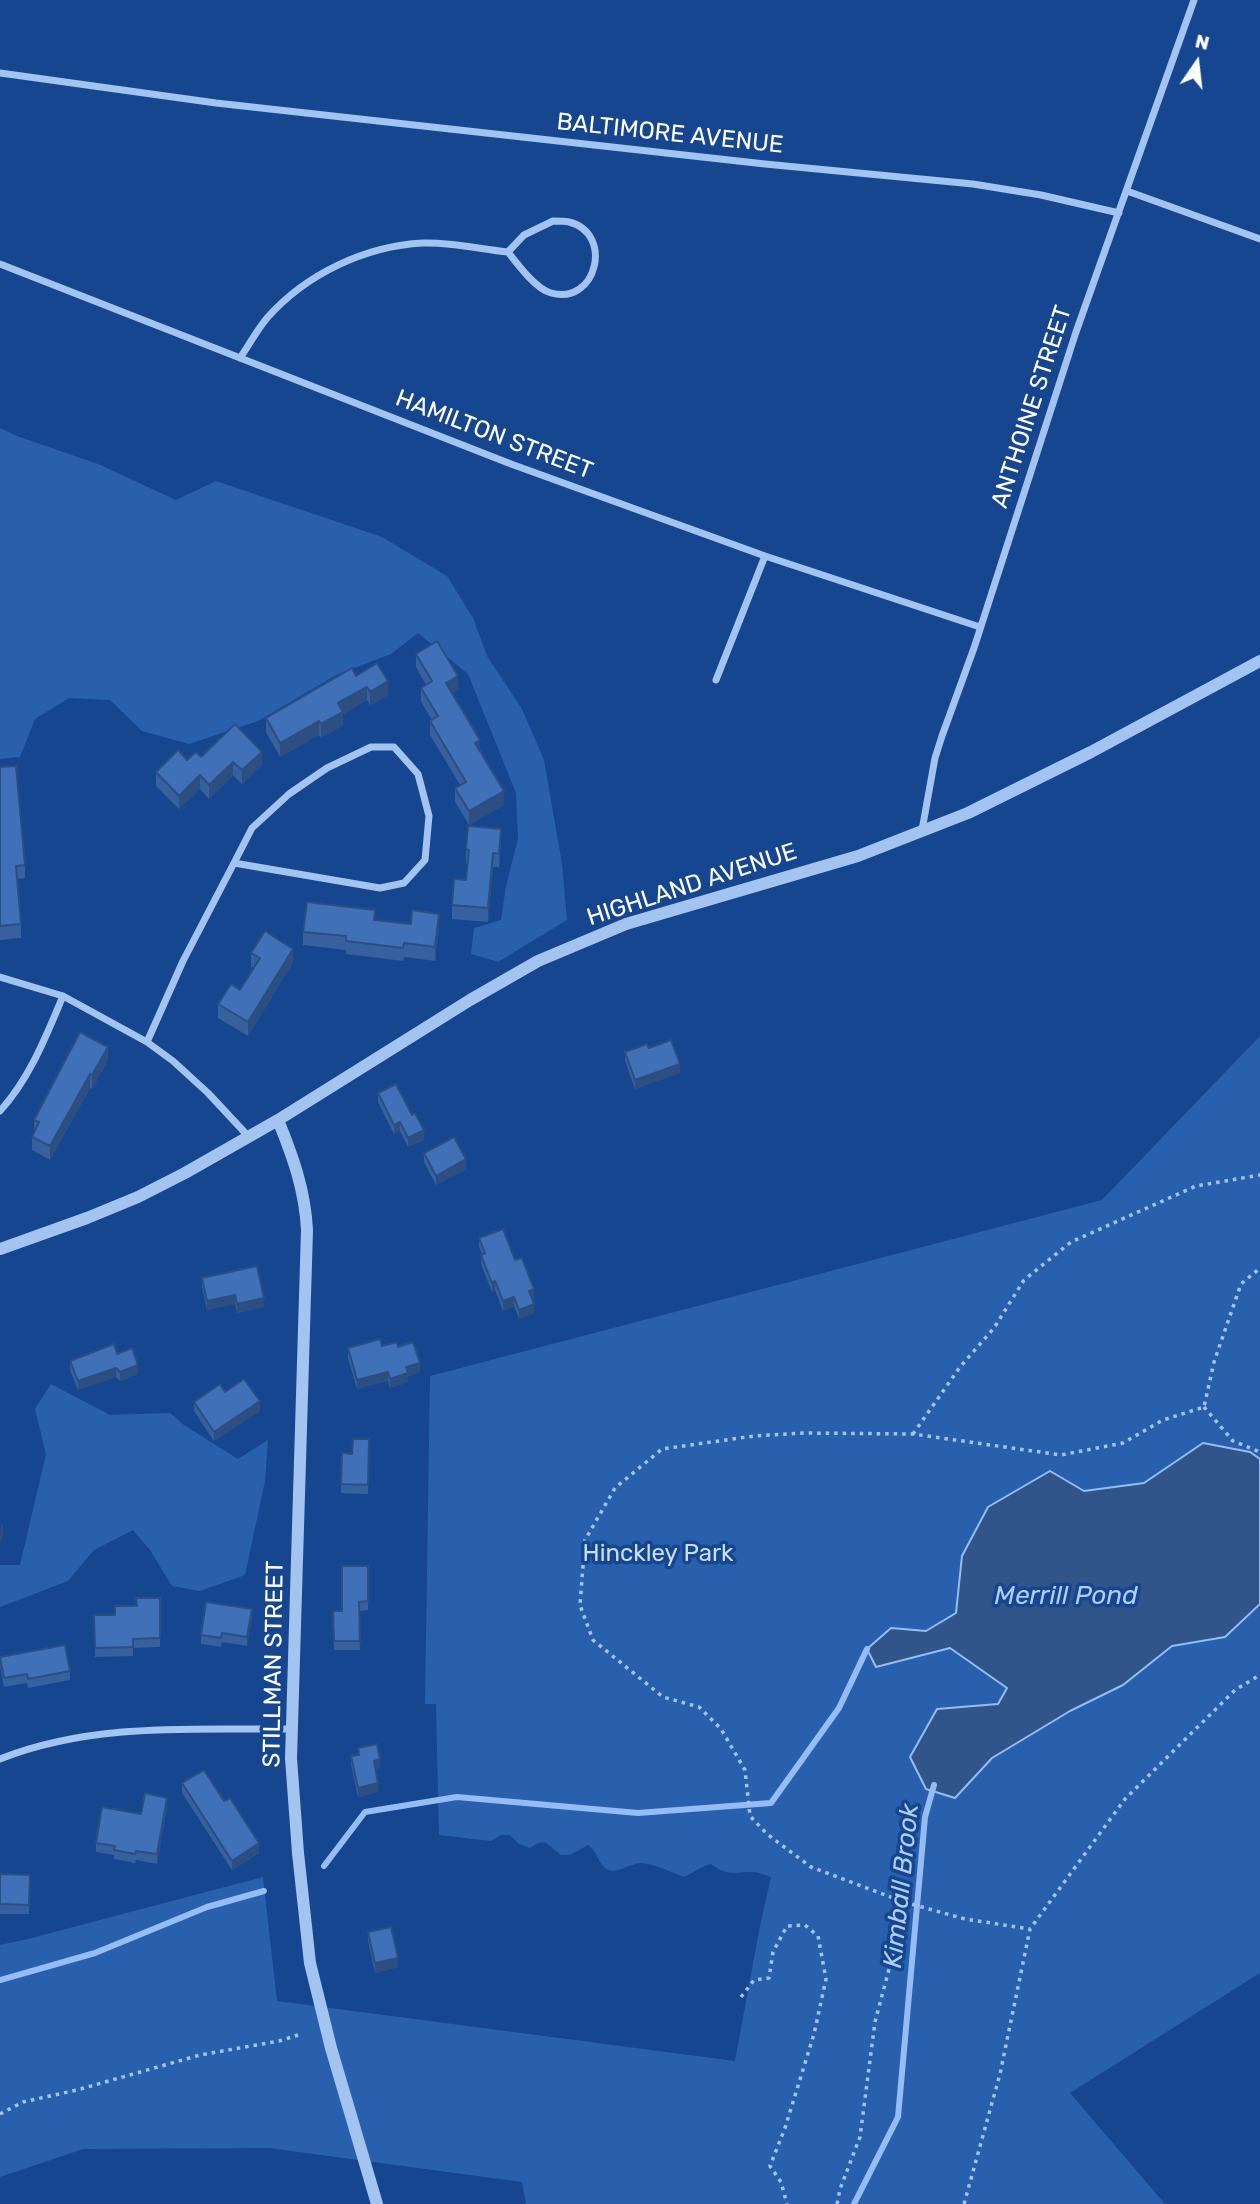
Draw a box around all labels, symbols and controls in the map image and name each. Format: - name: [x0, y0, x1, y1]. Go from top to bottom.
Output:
- north arrow: [1162, 28, 1232, 98]
- text: N: [1193, 29, 1212, 55]
- street label: BALTIMORE AVENUE: [555, 108, 785, 160]
- street label: ANTHOINE STREET: [986, 302, 1078, 512]
- street label: HAMILTON STREET: [391, 384, 597, 486]
- street label: HIGHLAND AVENUE: [583, 837, 801, 933]
- park label: Hinckley Park: [583, 1540, 733, 1568]
- street label: STILLMAN STREET: [258, 1560, 290, 1768]
- water label: Merrill Pond: [994, 1580, 1138, 1612]
- water label: Kimball Brook: [878, 1802, 926, 1970]

